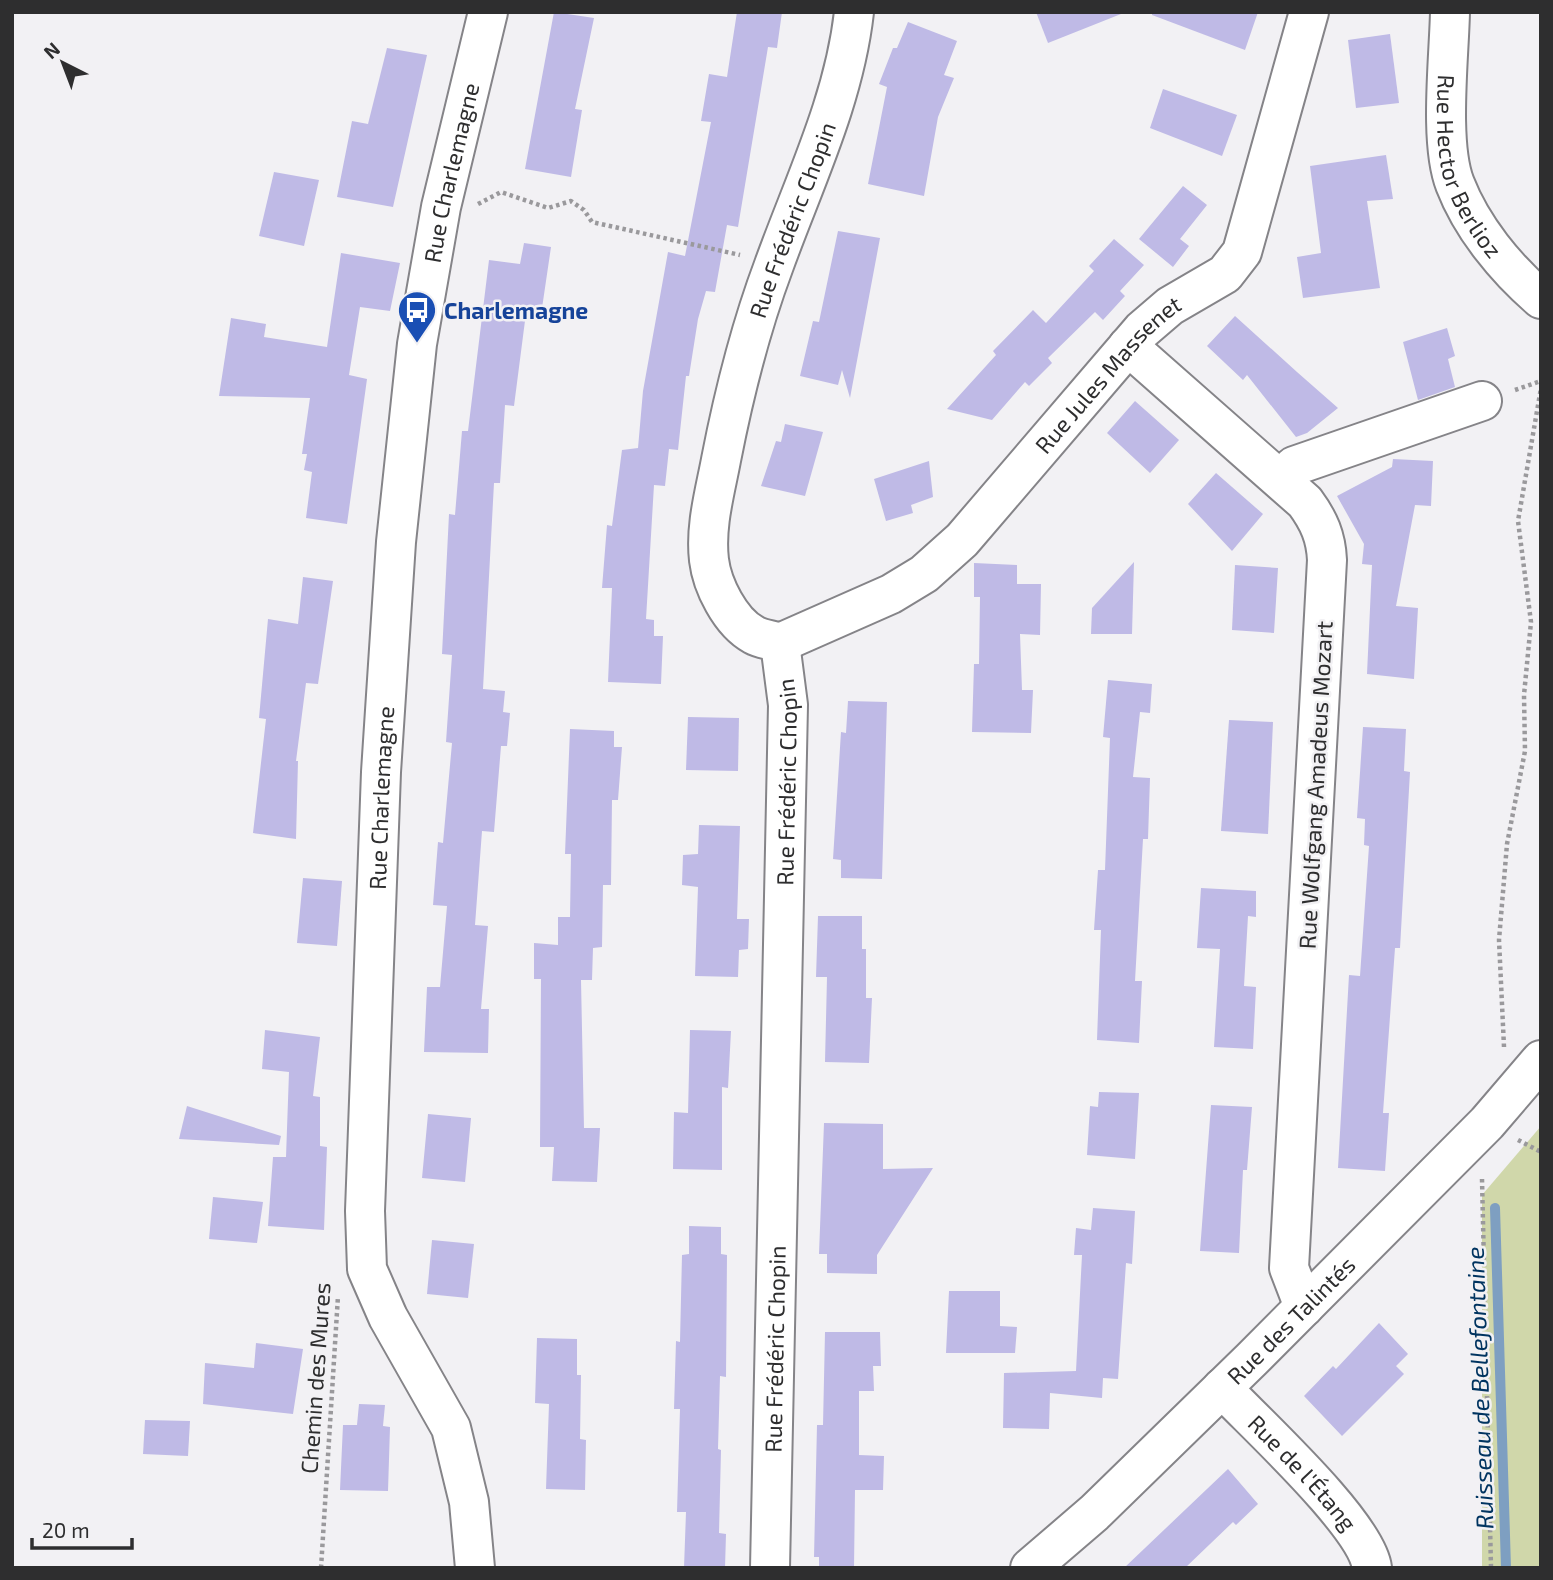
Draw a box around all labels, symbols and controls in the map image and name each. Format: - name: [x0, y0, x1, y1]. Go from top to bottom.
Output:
- north arrow: [28, 28, 98, 98]
- text: N: [38, 37, 64, 63]
- street label: Rue Hector Berlioz: [1432, 74, 1508, 263]
- street label: Rue Charlemagne: [417, 80, 484, 265]
- street label: Rue Frédéric Chopin: [743, 118, 841, 321]
- bus stop icon: Charlemagne: [396, 289, 438, 344]
- street label: Rue Jules Massenet: [1029, 289, 1186, 459]
- place label: Charlemagne: [444, 296, 588, 324]
- street label: Rue Wolfgang Amadeus Mozart: [1292, 620, 1338, 950]
- street label: Rue Frédéric Chopin: [770, 677, 803, 886]
- street label: Rue Charlemagne: [363, 705, 399, 890]
- street label: Rue Frédéric Chopin: [758, 1245, 791, 1453]
- water label: Ruisseau de Bellefontaine: [1460, 1246, 1498, 1530]
- street label: Rue des Talintés: [1221, 1250, 1360, 1390]
- street label: Chemin des Mures: [294, 1281, 336, 1475]
- street label: Rue de l'Étang: [1243, 1409, 1363, 1536]
- scale bar: [32, 1506, 131, 1550]
- text: 20 m: [42, 1517, 90, 1542]

